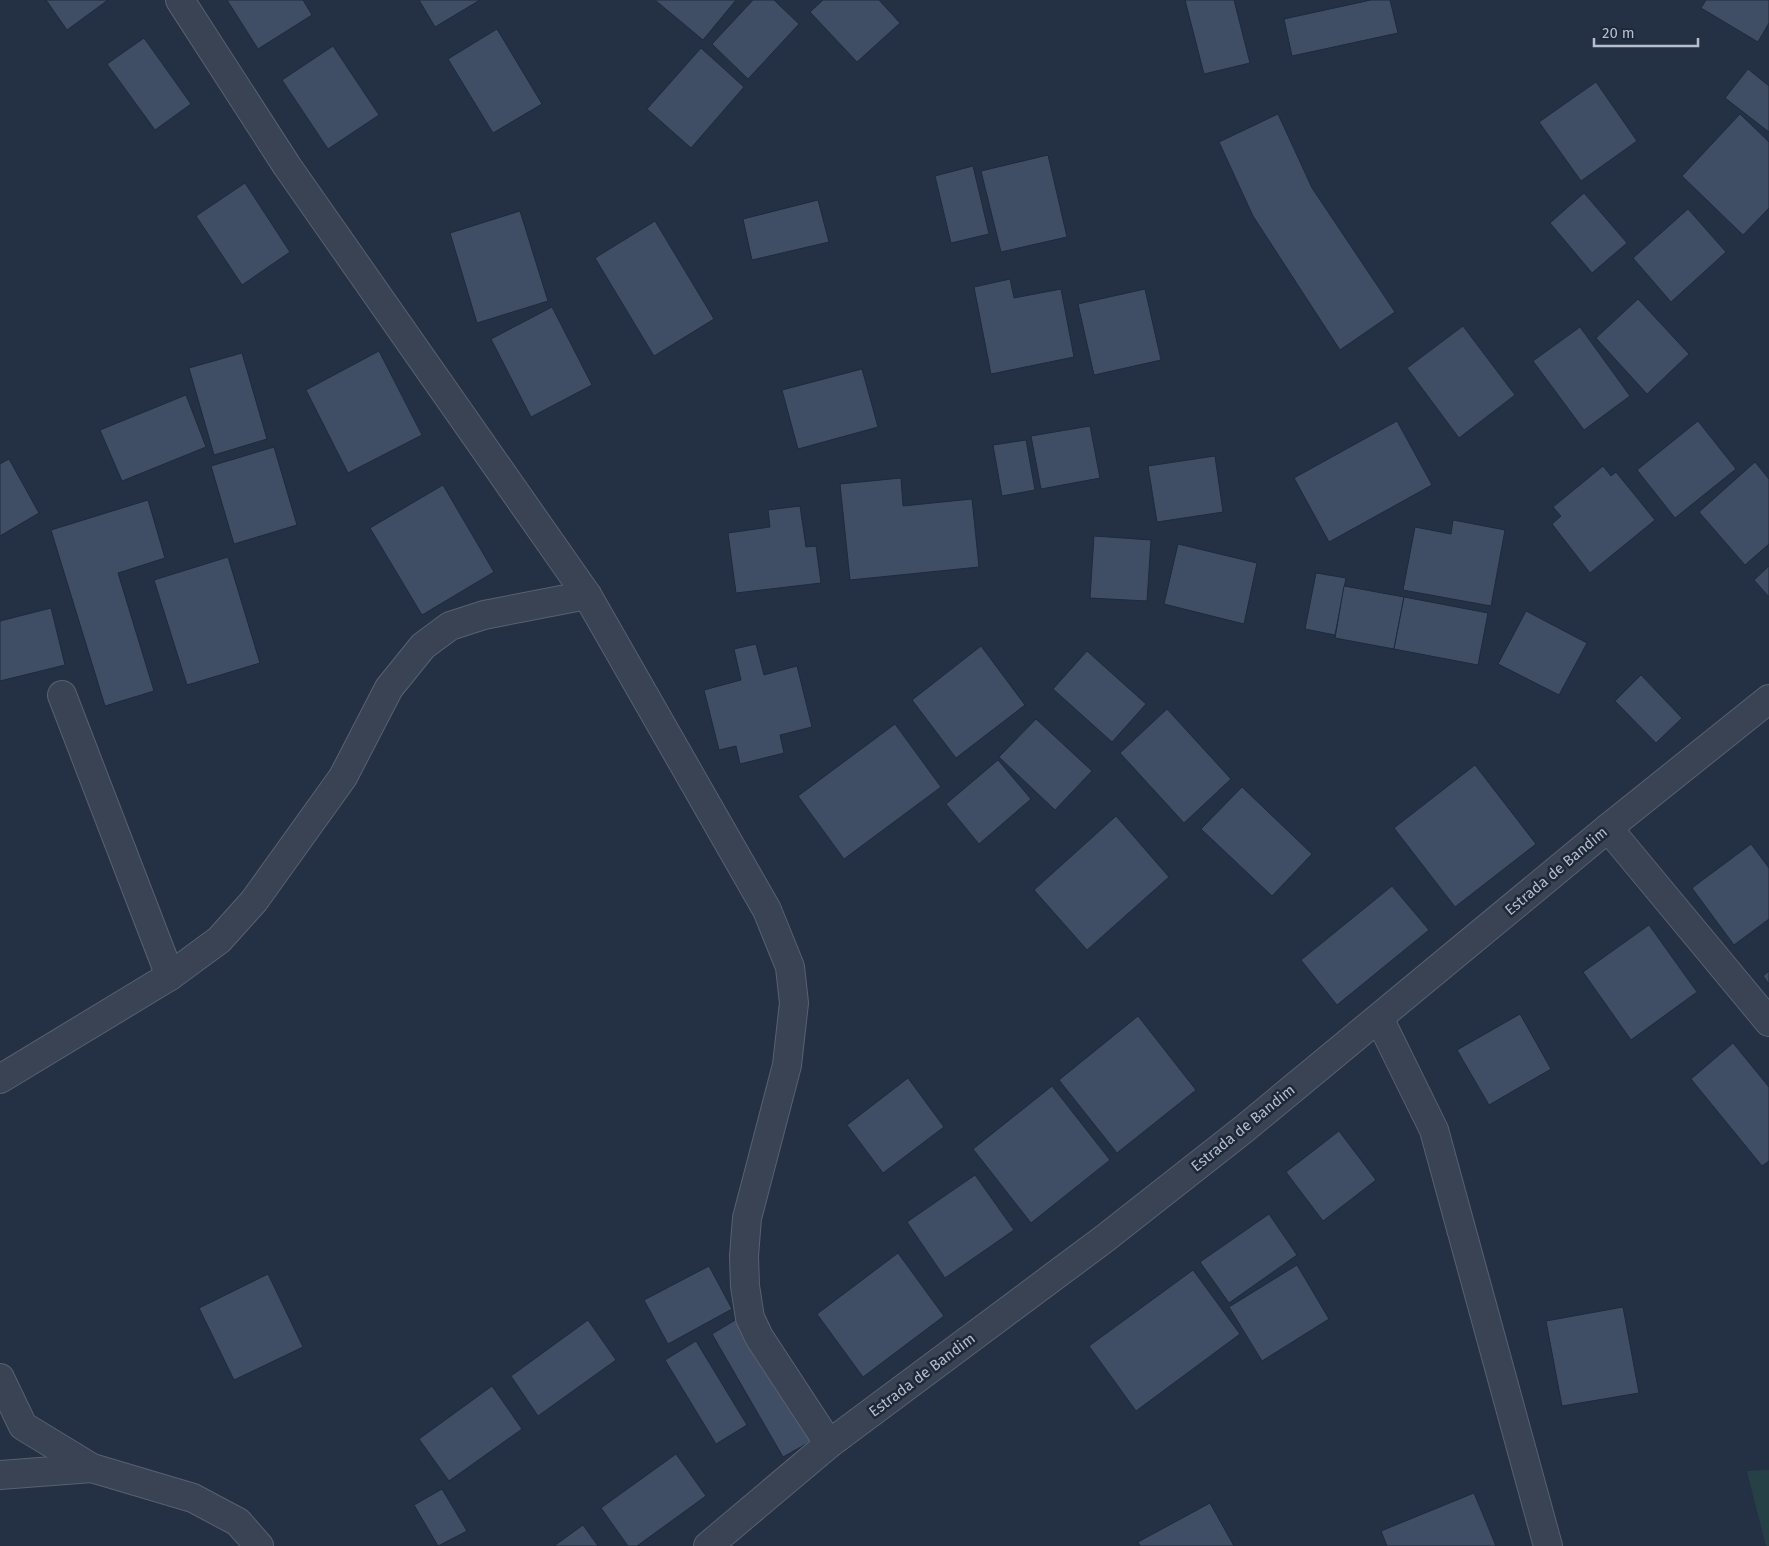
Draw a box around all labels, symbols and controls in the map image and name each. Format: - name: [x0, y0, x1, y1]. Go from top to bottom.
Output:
- scale bar: [1594, 15, 1698, 47]
- text: 20 m: [1602, 24, 1635, 42]
- street label: Estrada de Bandim: [1501, 823, 1611, 919]
- street label: Estrada de Bandim: [1188, 1081, 1298, 1175]
- street label: Estrada de Bandim: [865, 1329, 979, 1421]

